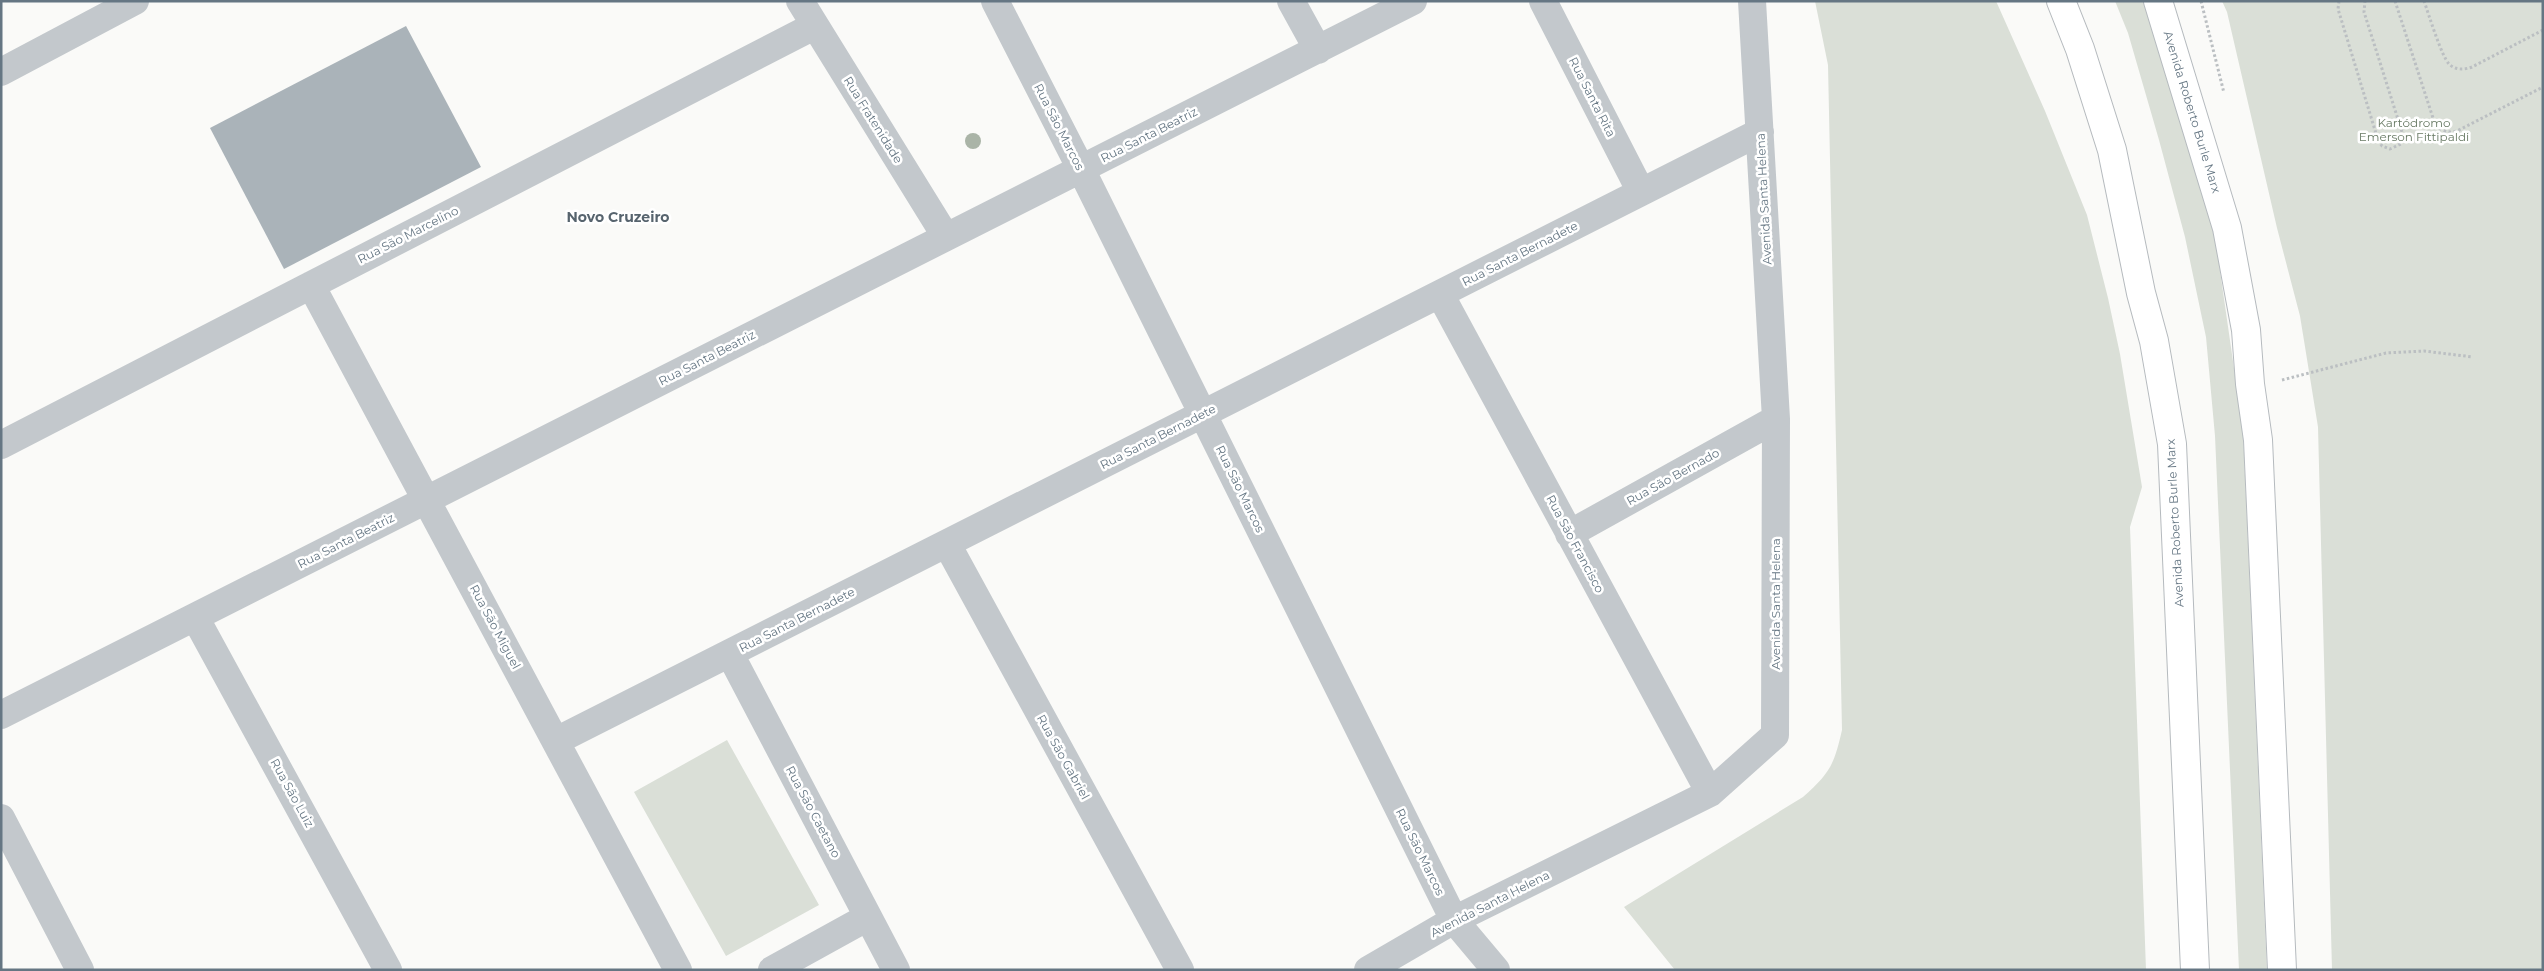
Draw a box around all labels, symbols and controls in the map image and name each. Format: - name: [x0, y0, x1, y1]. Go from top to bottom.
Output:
- street label: Avenida Roberto Burle Marx: [2161, 29, 2224, 195]
- street label: Rua Santa Rita: [1566, 54, 1619, 139]
- street label: Rua Fratenidade: [841, 73, 906, 166]
- street label: Rua São Marcos: [1031, 81, 1088, 173]
- street label: Rua Santa Beatriz: [1098, 104, 1200, 165]
- park label: Kartódromo Emerson Fittipaldi: [2359, 115, 2469, 144]
- street label: Avenida Santa Helena: [1753, 133, 1774, 265]
- street label: Rua São Marcelino: [355, 203, 461, 267]
- district label: Novo Cruzeiro: [567, 208, 670, 226]
- street label: Rua Santa Bernadete: [1459, 218, 1580, 289]
- street label: Rua Santa Beatriz: [656, 327, 758, 388]
- street label: Rua Santa Bernadete: [1097, 401, 1218, 472]
- street label: Avenida Roberto Burle Marx: [2163, 438, 2186, 608]
- street label: Rua São Marcos: [1213, 443, 1268, 535]
- street label: Rua São Bernado: [1624, 445, 1722, 508]
- street label: Rua São Francisco: [1543, 492, 1608, 595]
- street label: Rua Santa Beatriz: [295, 510, 397, 571]
- street label: Avenida Santa Helena: [1768, 538, 1783, 670]
- street label: Rua São Miguel: [467, 582, 524, 672]
- street label: Rua Santa Bernadete: [736, 584, 857, 655]
- street label: Rua São Gabriel: [1034, 712, 1093, 802]
- street label: Rua São Luiz: [267, 756, 318, 830]
- street label: Rua São Caetano: [783, 763, 844, 860]
- street label: Rua São Marcos: [1393, 806, 1448, 898]
- street label: Avenida Santa Helena: [1428, 867, 1552, 940]

